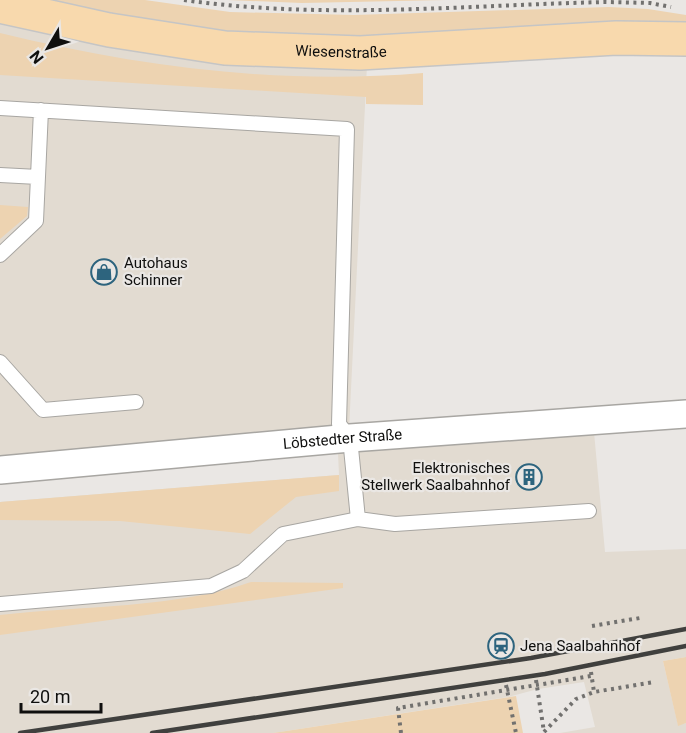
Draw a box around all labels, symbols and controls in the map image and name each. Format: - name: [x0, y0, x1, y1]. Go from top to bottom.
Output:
- north arrow: [18, 18, 78, 78]
- street label: Wiesenstraße: [295, 42, 387, 62]
- text: N: [26, 47, 48, 67]
- place label: Autohaus Schinner: [124, 254, 188, 289]
- shop icon: Autohaus Schinner: [89, 257, 119, 287]
- street label: Löbstedter Straße: [282, 425, 403, 453]
- place label: Elektronisches Stellwerk Saalbahnhof: [361, 459, 511, 494]
- building icon: Elektronisches Stellwerk Saalbahnhof: [514, 462, 544, 492]
- station icon: Jena Saalbahnhof: [486, 631, 516, 661]
- place label: Jena Saalbahnhof: [520, 637, 641, 655]
- scale bar: [21, 676, 100, 714]
- text: 20 m: [30, 686, 70, 707]

